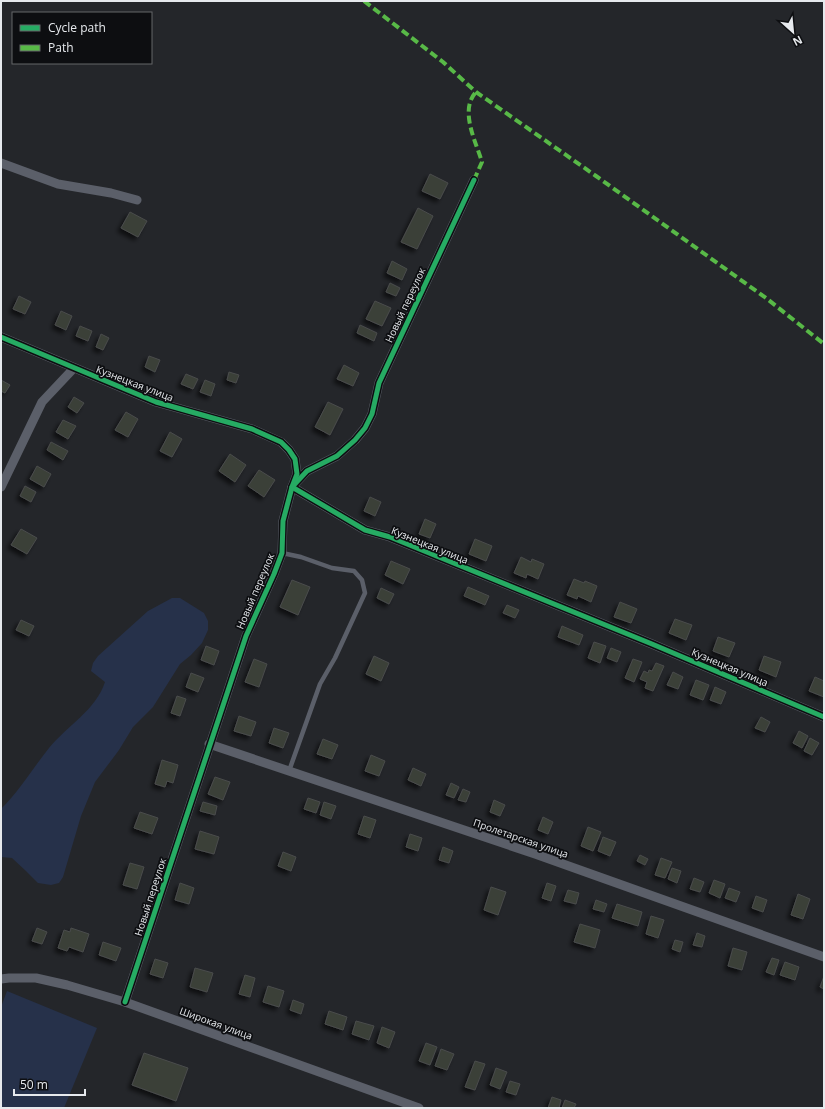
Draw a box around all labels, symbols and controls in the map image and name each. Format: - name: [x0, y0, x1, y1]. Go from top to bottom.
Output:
- legend: [12, 12, 152, 64]
- north arrow: [773, 12, 813, 52]
- text: Cycle path: [48, 19, 106, 36]
- text: N: [790, 33, 805, 50]
- text: Path: [48, 39, 74, 56]
- street label: Новый переулок: [381, 264, 429, 345]
- street label: Кузнецкая улица: [94, 362, 176, 404]
- street label: Кузнецкая улица: [389, 523, 471, 567]
- street label: Новый переулок: [233, 550, 278, 631]
- street label: Кузнецкая улица: [690, 645, 770, 689]
- street label: Пролетарская улица: [472, 815, 570, 861]
- street label: Новый переулок: [131, 855, 169, 938]
- street label: Широкая улица: [178, 1003, 254, 1043]
- scale bar: [14, 1071, 85, 1097]
- text: 50 m: [20, 1076, 48, 1093]

